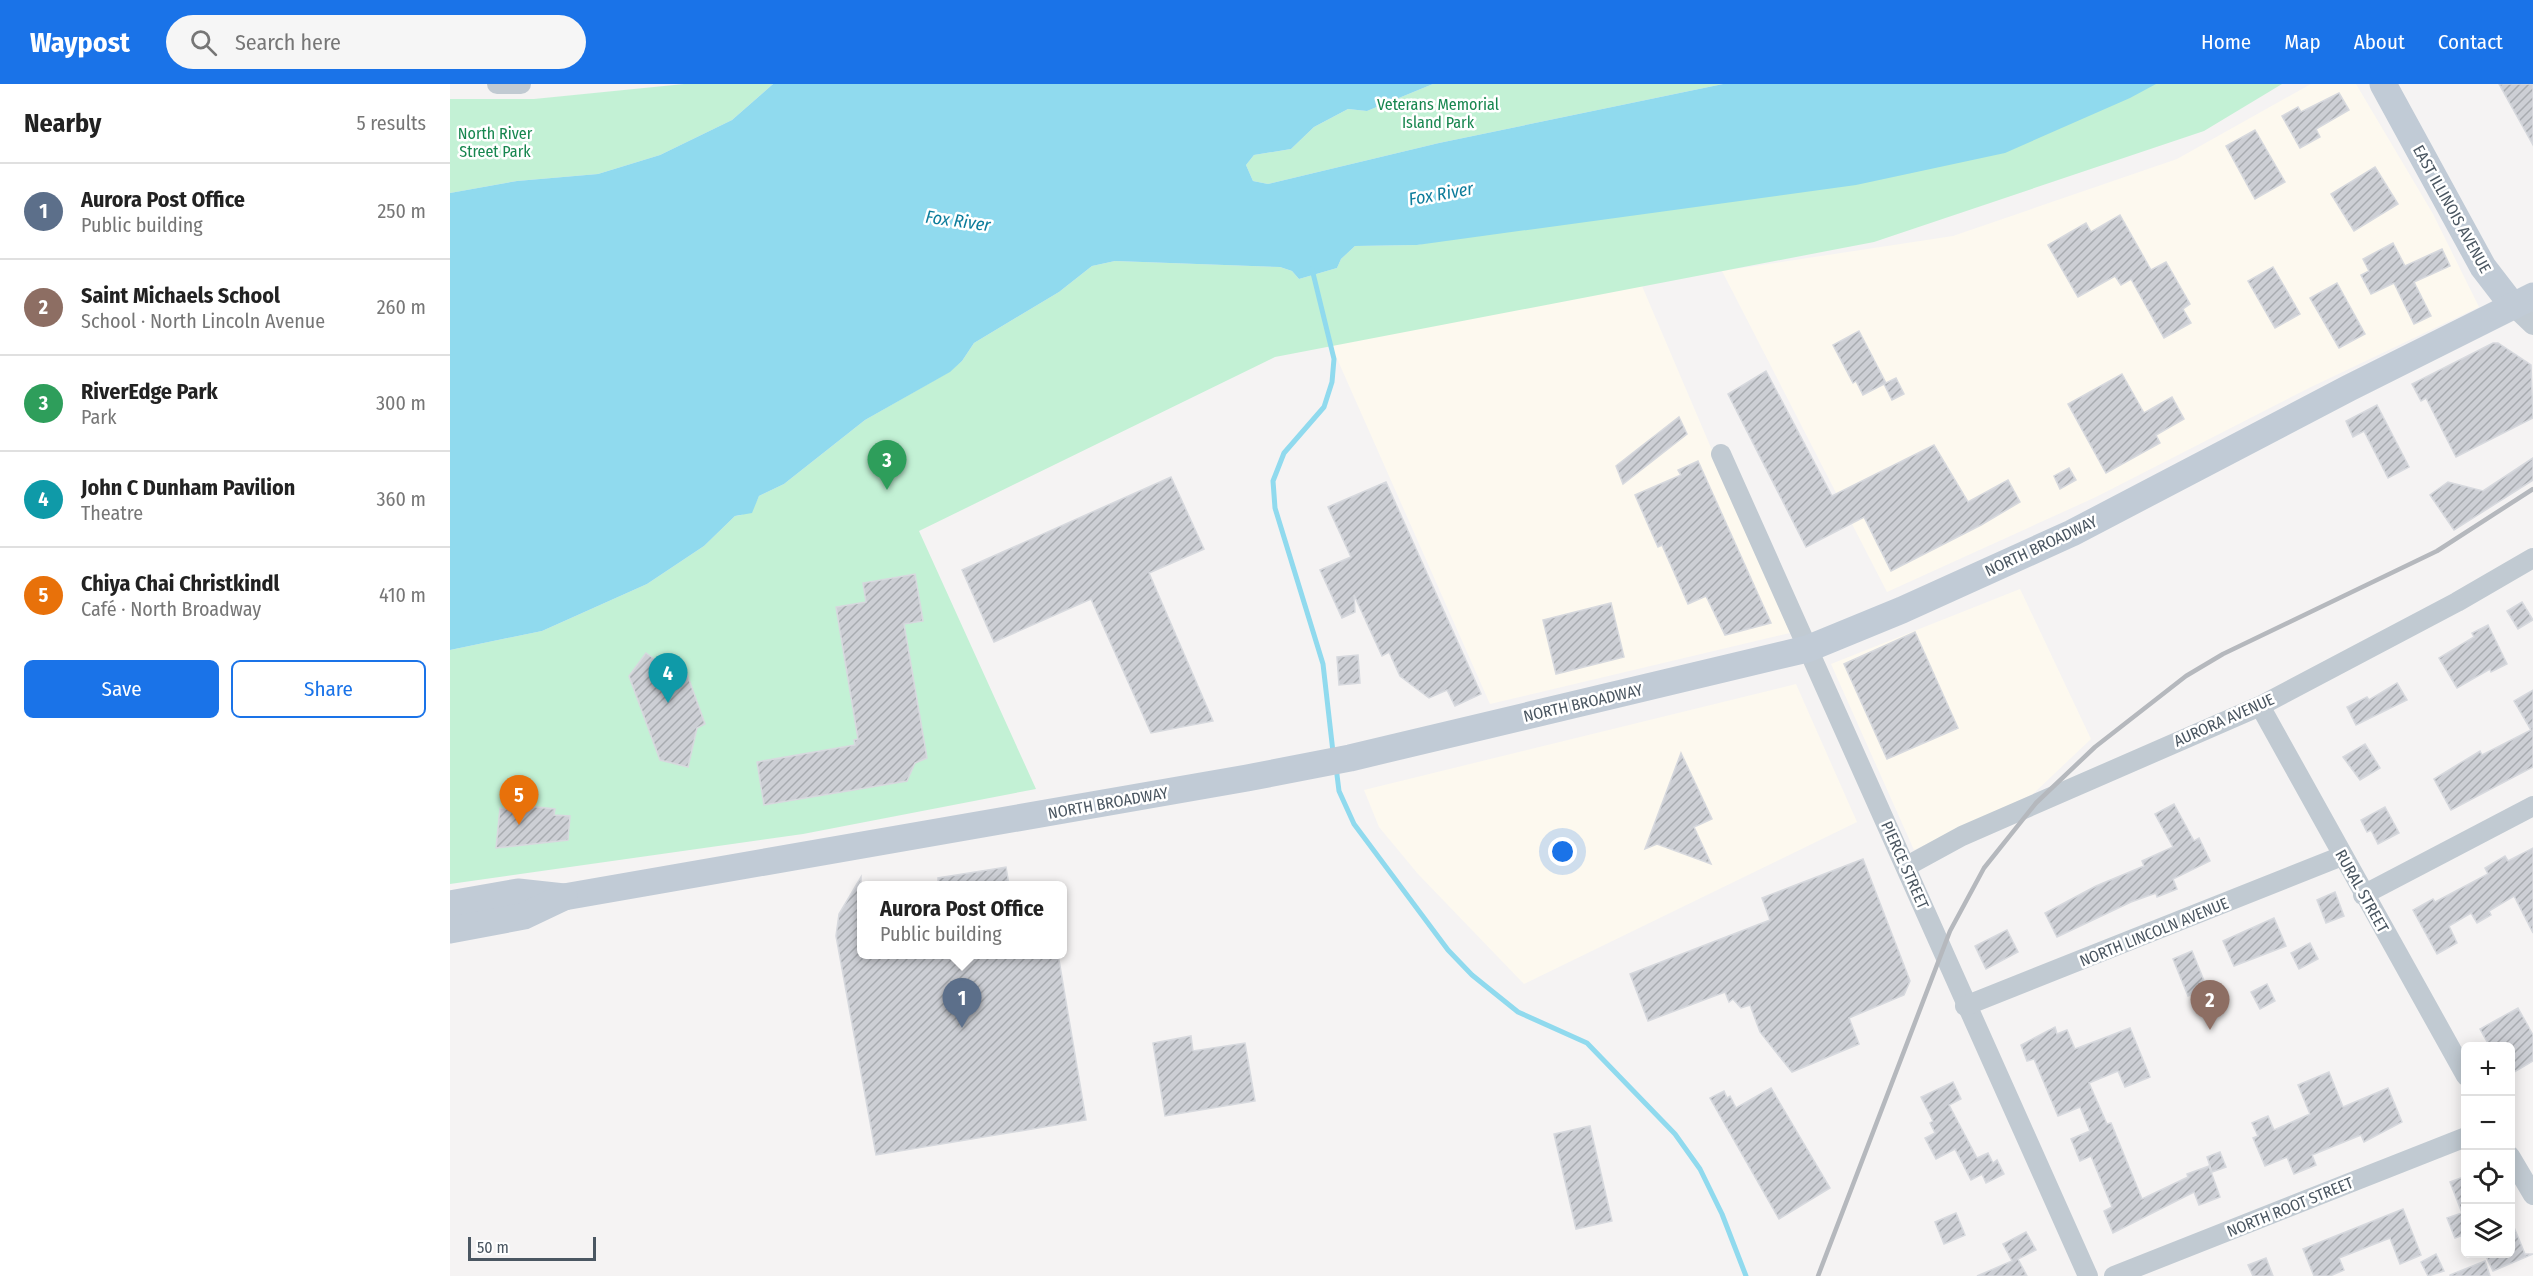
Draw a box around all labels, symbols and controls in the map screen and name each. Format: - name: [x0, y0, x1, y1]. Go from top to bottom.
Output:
- search box: [166, 15, 586, 69]
- text: Waypost: [30, 26, 130, 59]
- icon: search: [187, 26, 220, 59]
- text: Search here: [235, 29, 341, 56]
- text: Home: [2201, 29, 2251, 55]
- text: Map: [2284, 29, 2321, 55]
- text: About: [2354, 29, 2405, 55]
- text: Contact: [2438, 29, 2503, 55]
- park label: Veterans Memorial Island Park: [1377, 95, 1499, 132]
- text: Nearby: [24, 108, 101, 139]
- text: 5 results: [356, 111, 426, 135]
- park label: North River Street Park: [458, 124, 533, 161]
- street label: EAST ILLINOIS AVENUE: [2409, 142, 2495, 276]
- water label: Fox River: [1407, 177, 1476, 211]
- text: Aurora Post Office: [81, 186, 245, 213]
- text: 1: [39, 199, 48, 223]
- text: 250 m: [378, 199, 426, 223]
- water label: Fox River: [924, 206, 993, 237]
- text: Public building: [81, 213, 203, 237]
- text: Saint Michaels School: [81, 282, 280, 309]
- text: 2: [39, 295, 48, 319]
- text: 260 m: [377, 295, 426, 319]
- text: School · North Lincoln Avenue: [81, 309, 325, 333]
- text: RiverEdge Park: [81, 378, 218, 405]
- text: 3: [39, 391, 48, 415]
- text: 300 m: [376, 391, 426, 415]
- text: Park: [81, 405, 117, 429]
- pin: 3: [868, 440, 906, 490]
- text: John C Dunham Pavilion: [81, 474, 295, 501]
- text: 4: [38, 487, 49, 511]
- text: 360 m: [377, 487, 426, 511]
- text: Theatre: [81, 501, 143, 525]
- street label: NORTH BROADWAY: [1982, 512, 2100, 580]
- text: Chiya Chai Christkindl: [81, 570, 280, 597]
- text: 5: [39, 583, 48, 607]
- text: 410 m: [379, 583, 426, 607]
- text: Café · North Broadway: [81, 597, 261, 621]
- pin: 4: [648, 654, 688, 703]
- button: Save: [24, 660, 219, 718]
- button: Share: [231, 660, 426, 718]
- street label: NORTH BROADWAY: [1522, 680, 1644, 726]
- street label: AURORA AVENUE: [2171, 689, 2277, 751]
- pin: 5: [500, 776, 538, 825]
- street label: NORTH BROADWAY: [1047, 783, 1170, 823]
- street label: PIERCE STREET: [1877, 818, 1933, 912]
- your location: [1548, 837, 1577, 866]
- street label: RURAL STREET: [2331, 846, 2393, 936]
- popup: [857, 881, 1067, 959]
- street label: NORTH LINCOLN AVENUE: [2077, 893, 2231, 971]
- text: Aurora Post Office: [880, 895, 1044, 922]
- text: Public building: [880, 922, 1002, 946]
- pin: 1: [942, 978, 982, 1028]
- pin: 2: [2190, 980, 2230, 1030]
- map controls: [2461, 1042, 2515, 1258]
- button: +: [2461, 1042, 2515, 1096]
- button: −: [2461, 1096, 2515, 1150]
- button: locate: [2461, 1150, 2515, 1204]
- street label: NORTH ROOT STREET: [2224, 1173, 2356, 1241]
- button: layers: [2461, 1204, 2515, 1258]
- scale bar: [468, 1234, 596, 1262]
- text: 50 m: [477, 1238, 509, 1257]

